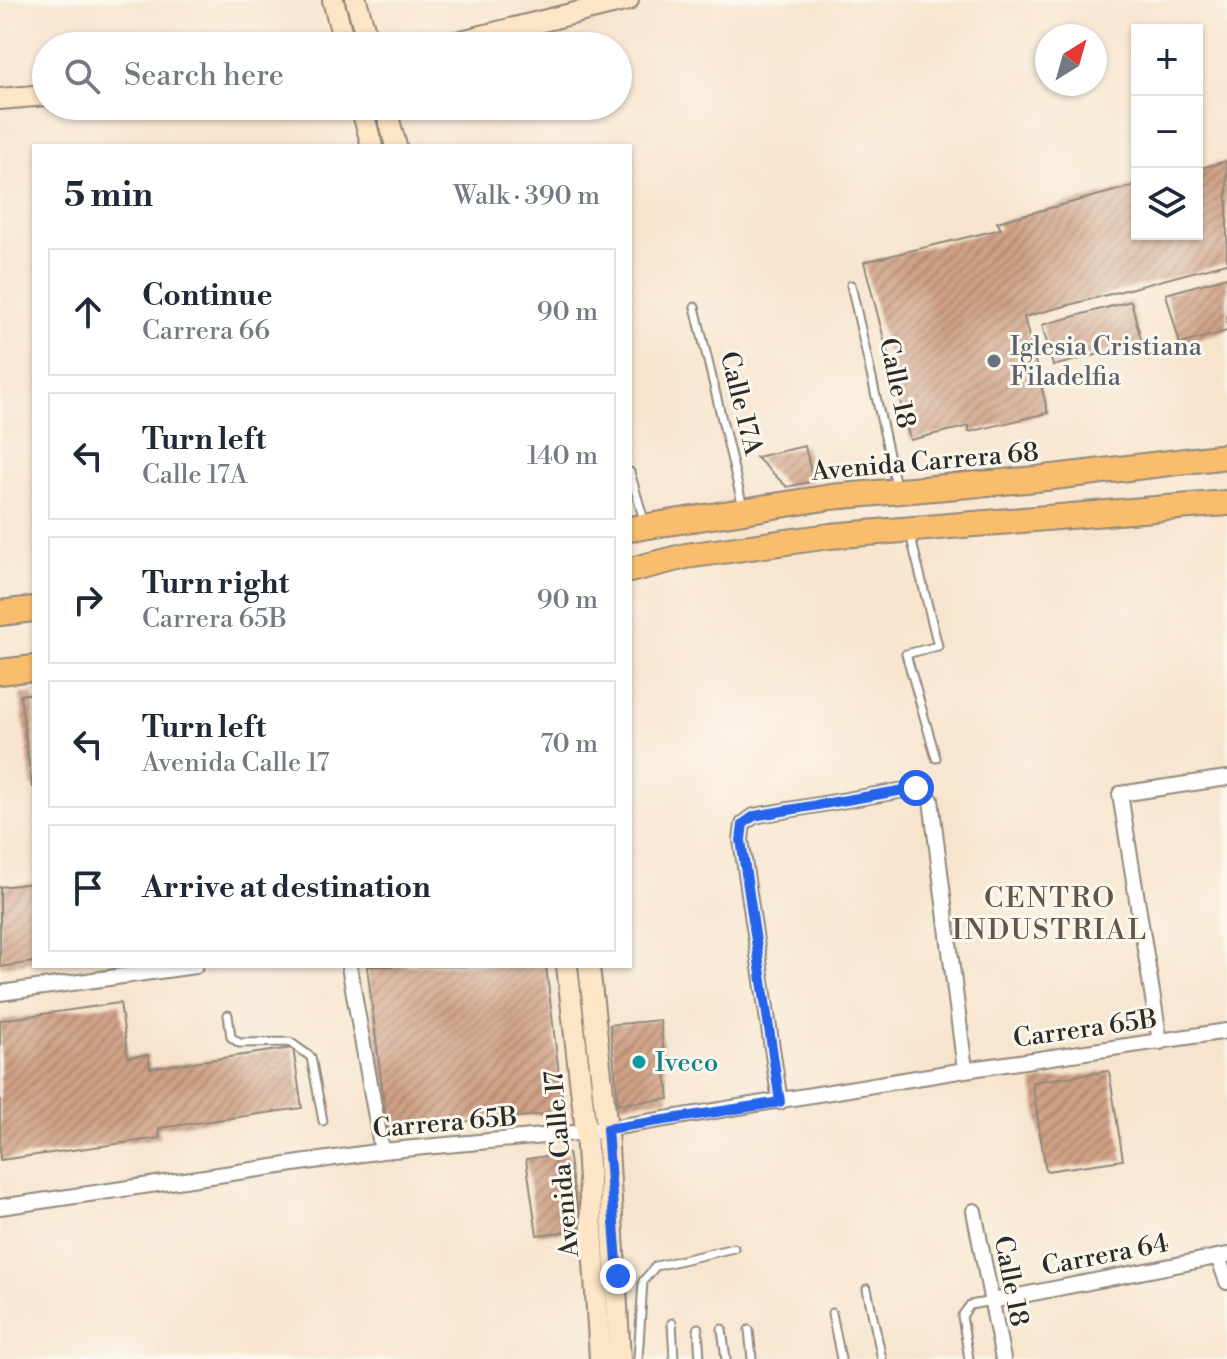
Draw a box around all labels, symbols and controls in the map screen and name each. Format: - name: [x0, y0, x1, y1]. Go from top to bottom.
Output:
- north arrow: [1035, 24, 1107, 96]
- map controls: [1131, 24, 1203, 240]
- button: +: [1131, 24, 1203, 96]
- search box: [32, 32, 632, 120]
- icon: search: [60, 54, 104, 98]
- text: Search here: [124, 57, 284, 95]
- button: −: [1131, 96, 1203, 168]
- button: layers: [1131, 168, 1203, 240]
- text: 5 min: [64, 175, 153, 217]
- text: Walk · 390 m: [453, 180, 600, 212]
- text: Continue: [142, 277, 273, 315]
- icon: ahead: [66, 290, 110, 334]
- text: 90 m: [537, 296, 598, 328]
- text: Carrera 66: [142, 315, 270, 347]
- place label: Iglesia Cristiana Filadelfia: [1010, 331, 1203, 393]
- street label: Calle 18: [872, 335, 922, 431]
- street label: Calle 17A: [713, 348, 770, 460]
- marker: Iglesia Cristiana Filadelfia: [985, 352, 1003, 370]
- text: Turn left: [142, 421, 266, 459]
- icon: left: [66, 434, 110, 478]
- street label: Avenida Carrera 68: [809, 436, 1040, 488]
- text: 140 m: [527, 440, 598, 472]
- text: Calle 17A: [142, 459, 248, 491]
- text: Turn right: [142, 565, 289, 603]
- icon: right: [66, 578, 110, 622]
- text: 90 m: [537, 584, 598, 616]
- text: Carrera 65B: [142, 603, 287, 635]
- text: Turn left: [142, 709, 266, 747]
- icon: left: [66, 722, 110, 766]
- text: 70 m: [540, 728, 598, 760]
- text: Avenida Calle 17: [142, 747, 329, 779]
- route start: [898, 770, 934, 806]
- icon: arrive: [66, 866, 110, 910]
- text: Arrive at destination: [142, 869, 431, 907]
- district label: CENTRO INDUSTRIAL: [952, 881, 1148, 948]
- street label: Carrera 65B: [1011, 1003, 1159, 1055]
- place label: Iveco: [655, 1047, 718, 1079]
- marker: Iveco: [630, 1053, 648, 1071]
- street label: Avenida Calle 17: [538, 1069, 586, 1260]
- street label: Carrera 65B: [371, 1101, 519, 1145]
- street label: Carrera 64: [1039, 1227, 1171, 1283]
- street label: Calle 18: [987, 1233, 1035, 1329]
- route end: [600, 1258, 636, 1294]

